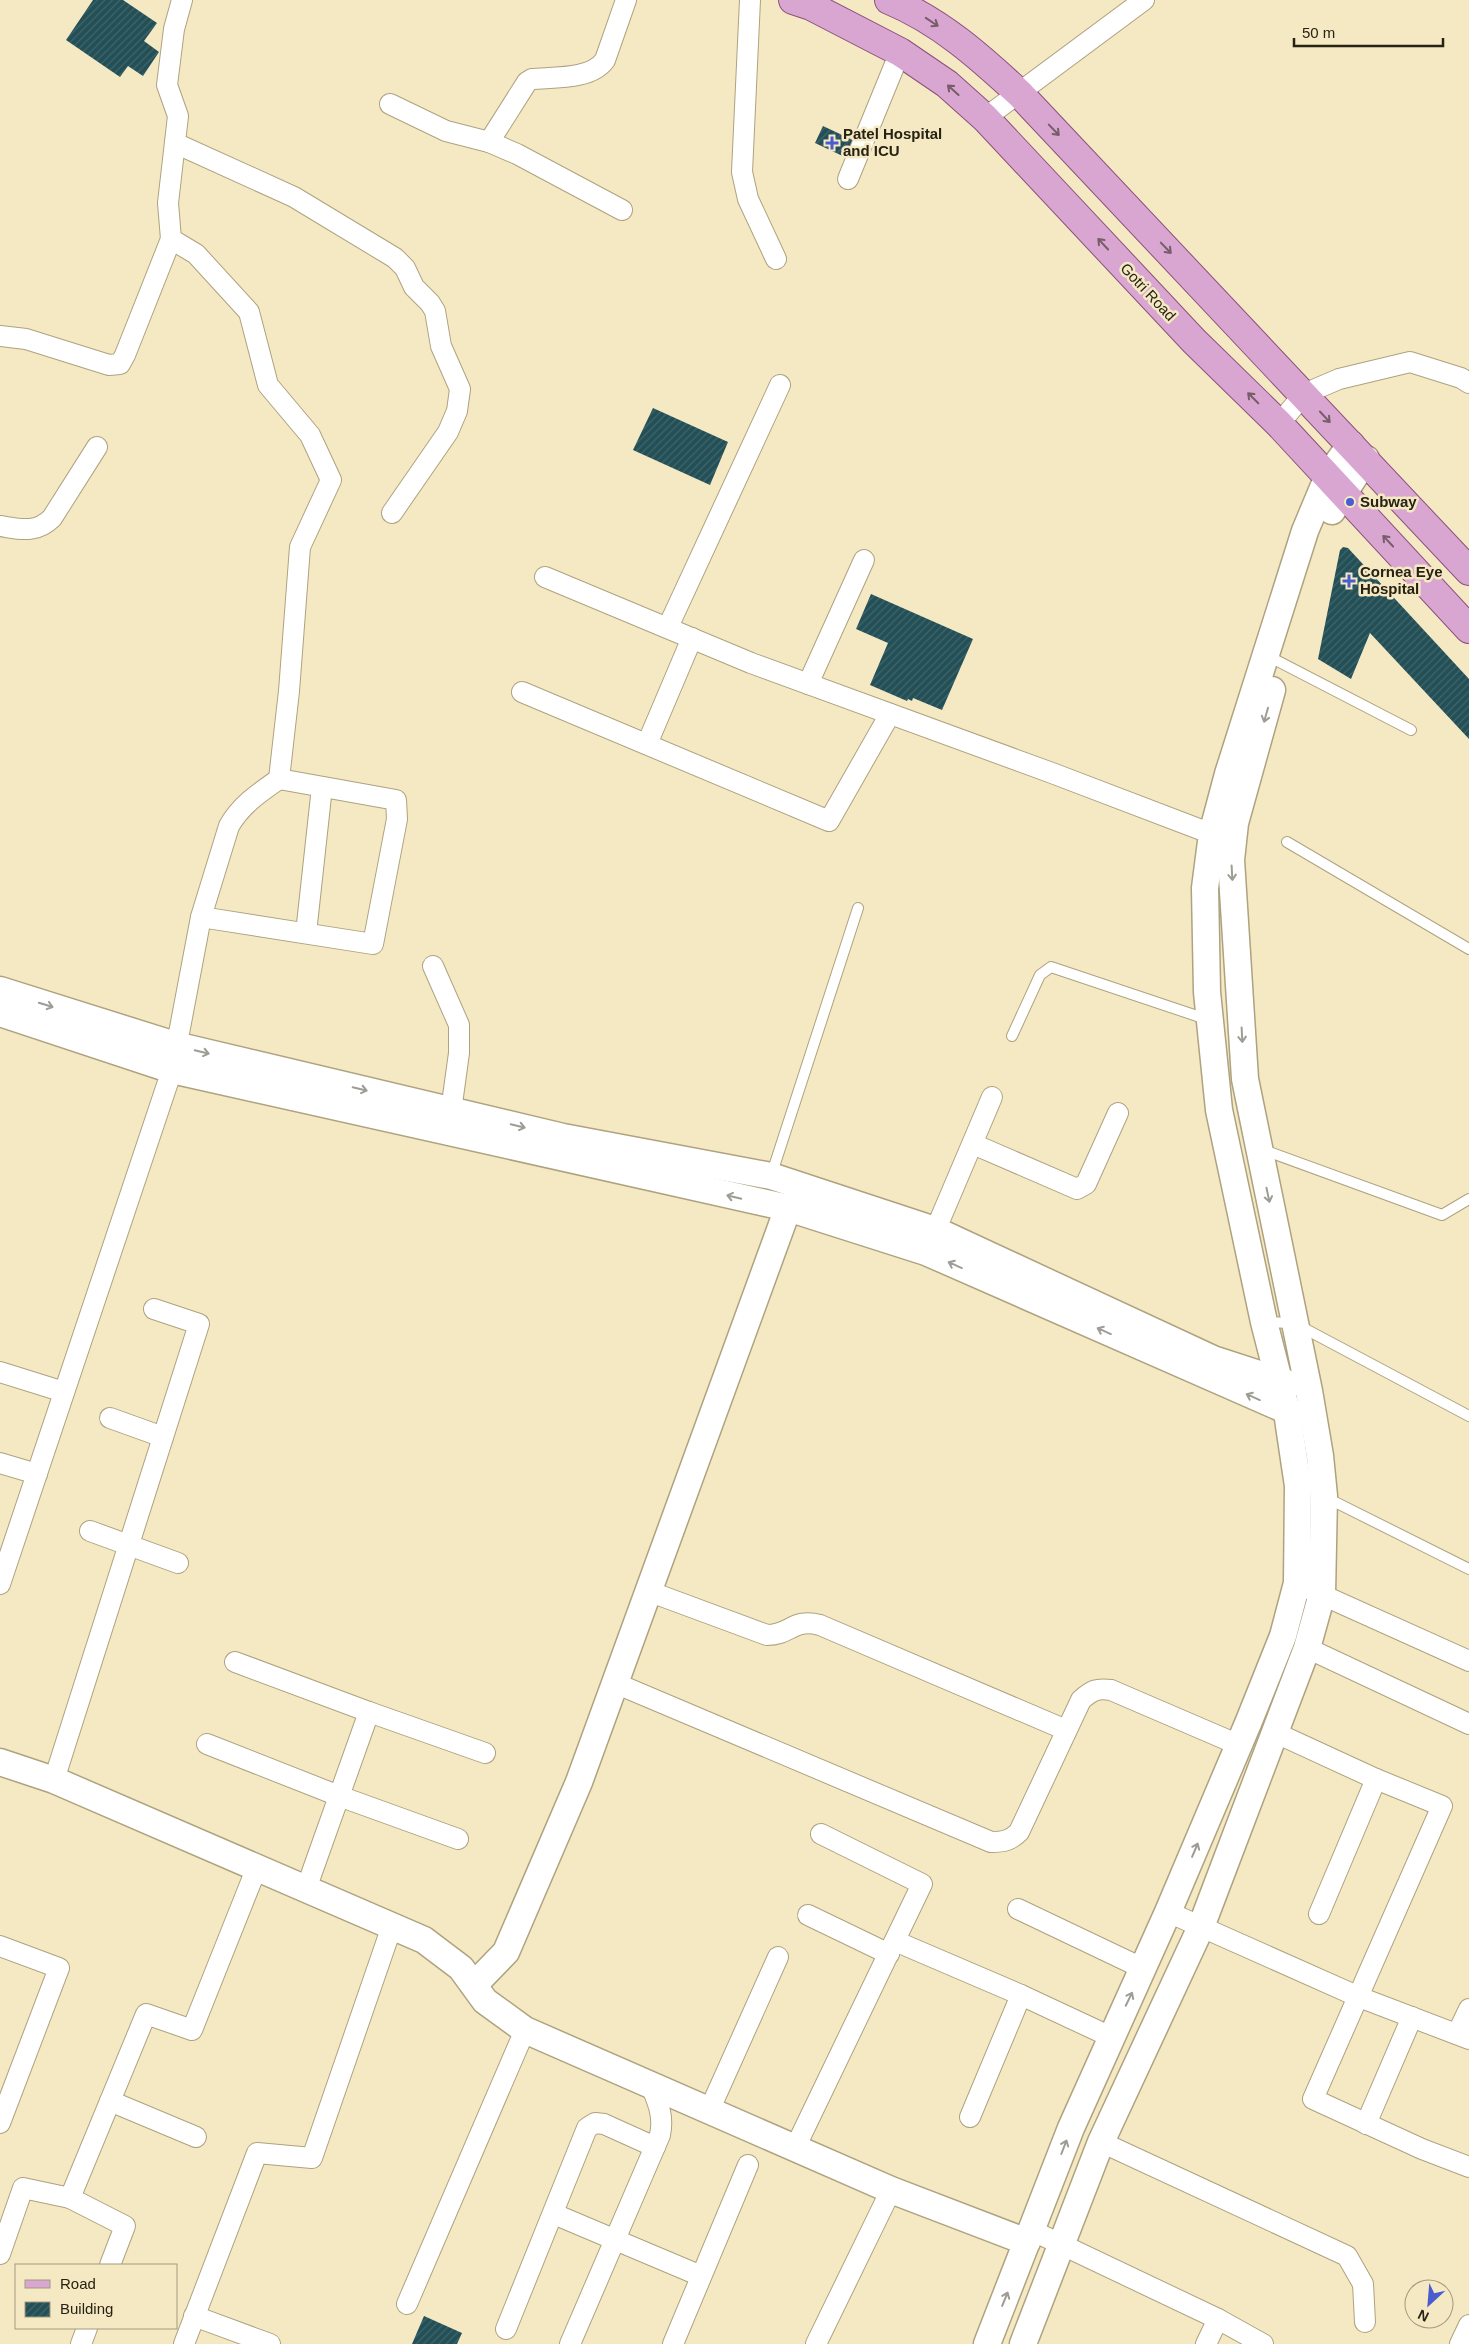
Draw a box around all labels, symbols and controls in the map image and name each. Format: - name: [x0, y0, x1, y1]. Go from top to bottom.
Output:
- scale bar: [1294, 15, 1443, 47]
- one-way arrow: [925, 18, 939, 28]
- text: 50 m: [1302, 24, 1335, 41]
- one-way arrow: [947, 84, 960, 95]
- one-way arrow: [1048, 124, 1060, 136]
- place label: Patel Hospital and ICU: [843, 125, 942, 159]
- marker: Patel Hospital and ICU: [825, 136, 839, 150]
- one-way arrow: [1097, 237, 1109, 250]
- one-way arrow: [1160, 241, 1172, 254]
- street label: Gotri Road: [1117, 259, 1179, 324]
- one-way arrow: [1246, 392, 1259, 404]
- one-way arrow: [1319, 410, 1331, 423]
- place label: Subway: [1360, 493, 1417, 510]
- marker: Subway: [1344, 496, 1356, 508]
- one-way arrow: [1382, 535, 1394, 548]
- place label: Cornea Eye Hospital: [1360, 563, 1443, 597]
- marker: Cornea Eye Hospital: [1342, 574, 1356, 588]
- one-way arrow: [1260, 706, 1270, 722]
- one-way arrow: [1227, 865, 1236, 881]
- one-way arrow: [38, 1001, 54, 1010]
- one-way arrow: [1237, 1027, 1246, 1043]
- one-way arrow: [194, 1048, 210, 1057]
- one-way arrow: [352, 1085, 368, 1094]
- one-way arrow: [510, 1122, 526, 1131]
- one-way arrow: [1263, 1187, 1273, 1203]
- one-way arrow: [726, 1192, 742, 1201]
- one-way arrow: [948, 1260, 963, 1270]
- one-way arrow: [1097, 1325, 1112, 1335]
- one-way arrow: [1246, 1391, 1261, 1401]
- one-way arrow: [1190, 1843, 1200, 1858]
- one-way arrow: [1124, 1991, 1134, 2006]
- one-way arrow: [1060, 2140, 1069, 2156]
- legend: [15, 2264, 178, 2329]
- text: Road: [60, 2275, 96, 2292]
- north arrow: [1404, 2279, 1454, 2329]
- one-way arrow: [1001, 2292, 1010, 2307]
- text: Building: [60, 2300, 113, 2317]
- text: N: [1415, 2306, 1431, 2325]

